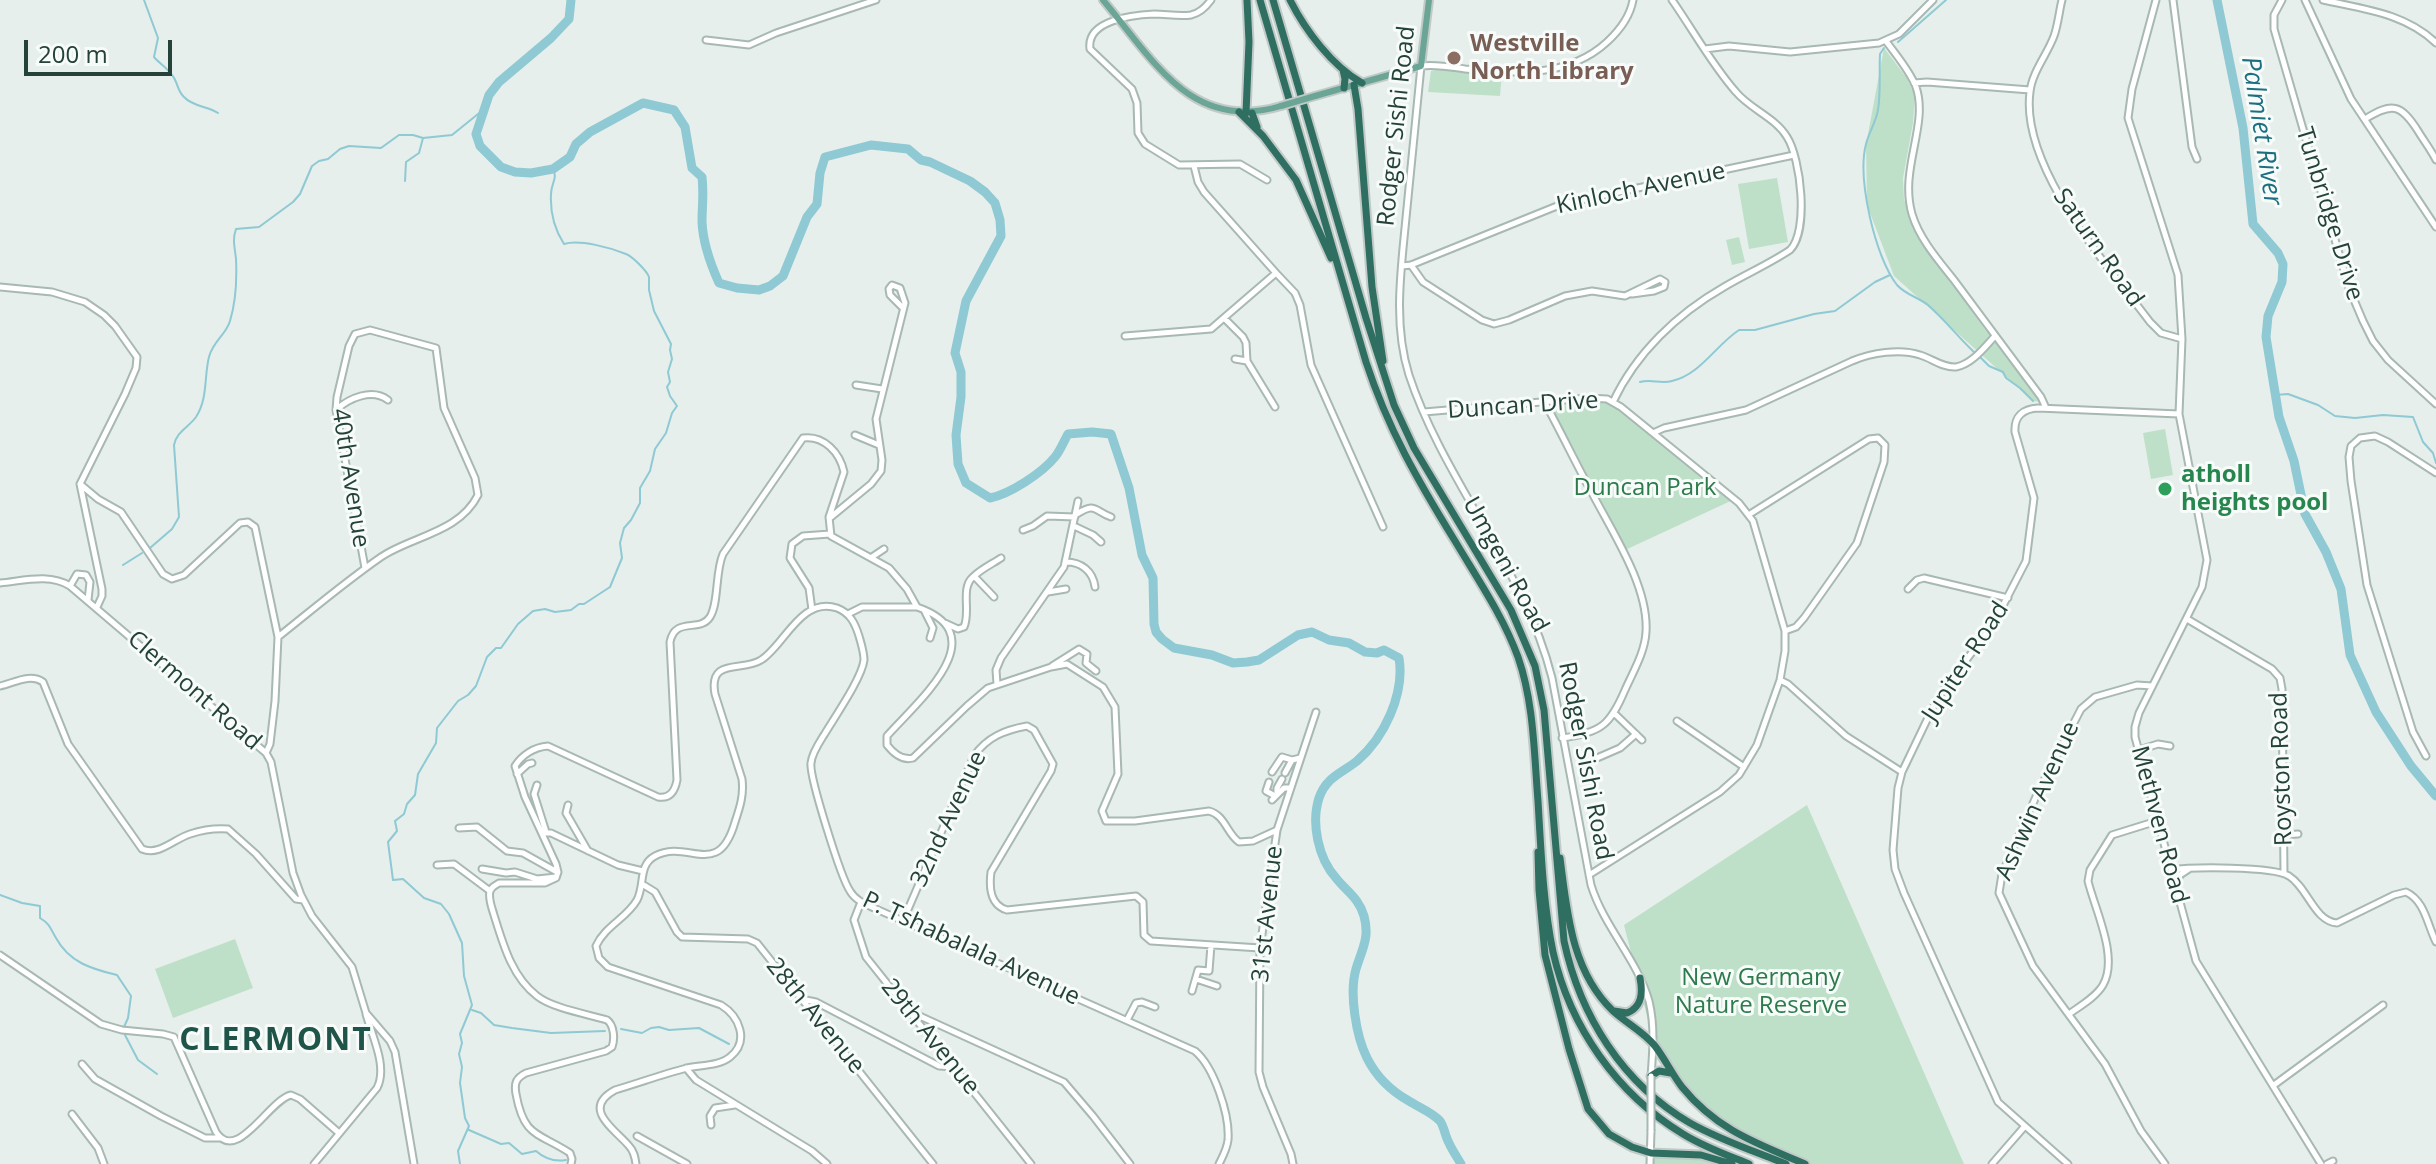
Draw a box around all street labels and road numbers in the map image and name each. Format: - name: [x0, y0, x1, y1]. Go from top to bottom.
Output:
- street label: Rodger Sishi Road: [1372, 24, 1422, 228]
- street label: Tunbridge Drive: [2289, 124, 2369, 304]
- street label: Kinloch Avenue: [1554, 157, 1728, 221]
- street label: Saturn Road: [2047, 183, 2149, 313]
- street label: Duncan Drive: [1446, 386, 1600, 426]
- street label: 40th Avenue: [325, 406, 375, 550]
- street label: Umgeni Road: [1456, 492, 1554, 638]
- street label: Jupiter Road: [1917, 597, 2015, 727]
- street label: Clermont Road: [121, 625, 267, 757]
- street label: Rodger Sishi Road: [1552, 659, 1618, 863]
- street label: Royston Road: [2265, 692, 2299, 846]
- street label: Ashwin Avenue: [1990, 717, 2086, 885]
- street label: Methven Road: [2124, 743, 2194, 907]
- street label: 32nd Avenue: [905, 746, 993, 892]
- street label: 31st Avenue: [1247, 844, 1289, 984]
- street label: P. Tshabalala Avenue: [858, 886, 1084, 1012]
- street label: 28th Avenue: [760, 952, 870, 1080]
- street label: 29th Avenue: [875, 973, 985, 1101]

